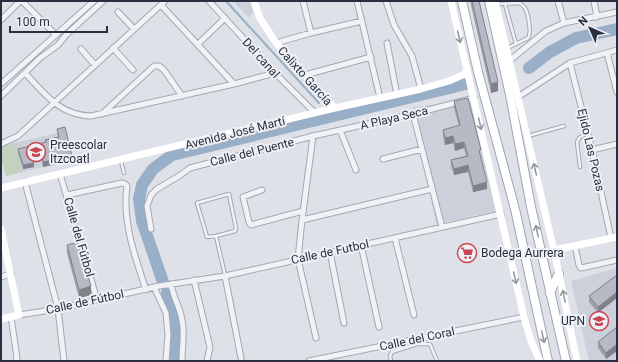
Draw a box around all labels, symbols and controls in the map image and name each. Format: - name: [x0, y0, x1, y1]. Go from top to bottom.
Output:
- scale bar: [10, 8, 107, 34]
- north arrow: [570, 8, 610, 48]
- text: N: [576, 14, 591, 29]
- text: 100 m: [16, 15, 50, 29]
- one-way arrow: [456, 30, 464, 43]
- street label: Del canal: [239, 35, 283, 81]
- street label: Calixto García: [275, 44, 335, 108]
- street label: A Playa Seca: [359, 103, 429, 133]
- street label: Ejido Las Pozas: [575, 107, 607, 193]
- street label: Avenida José Martí: [183, 114, 288, 152]
- one-way arrow: [477, 118, 484, 131]
- street label: Calle del Puente: [209, 135, 295, 169]
- place label: Preescolar Itzcoatl: [50, 138, 107, 166]
- school or university icon: Preescolar Itzcoatl: [25, 141, 47, 163]
- one-way arrow: [530, 163, 538, 176]
- street label: Calle del Fútbol: [61, 196, 97, 278]
- one-way arrow: [532, 225, 540, 238]
- street label: Calle de Futbol: [290, 237, 370, 267]
- supermarket icon: Bodega Aurrera: [456, 242, 478, 264]
- place label: Bodega Aurrera: [481, 246, 564, 260]
- one-way arrow: [512, 272, 520, 285]
- street label: Calle de Fútbol: [45, 287, 125, 317]
- one-way arrow: [559, 289, 567, 302]
- school or university icon: UPN: [588, 310, 610, 332]
- place label: UPN: [561, 314, 585, 328]
- street label: Calle del Coral: [378, 324, 456, 354]
- one-way arrow: [540, 331, 548, 344]

